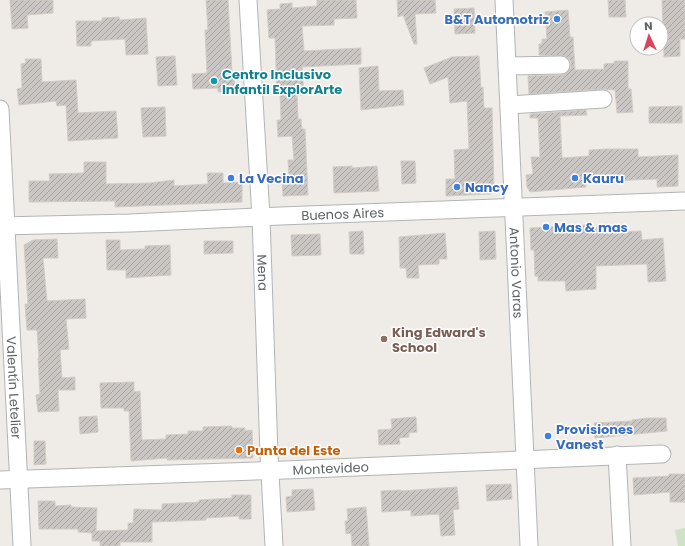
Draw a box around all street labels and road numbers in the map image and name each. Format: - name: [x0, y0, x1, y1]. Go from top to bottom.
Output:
- street label: Buenos Aires: [301, 203, 385, 225]
- street label: Antonio Varas: [504, 227, 528, 319]
- street label: Mena: [252, 254, 272, 291]
- street label: Valentín Letelier: [1, 336, 26, 440]
- street label: Montevideo: [292, 457, 369, 480]

